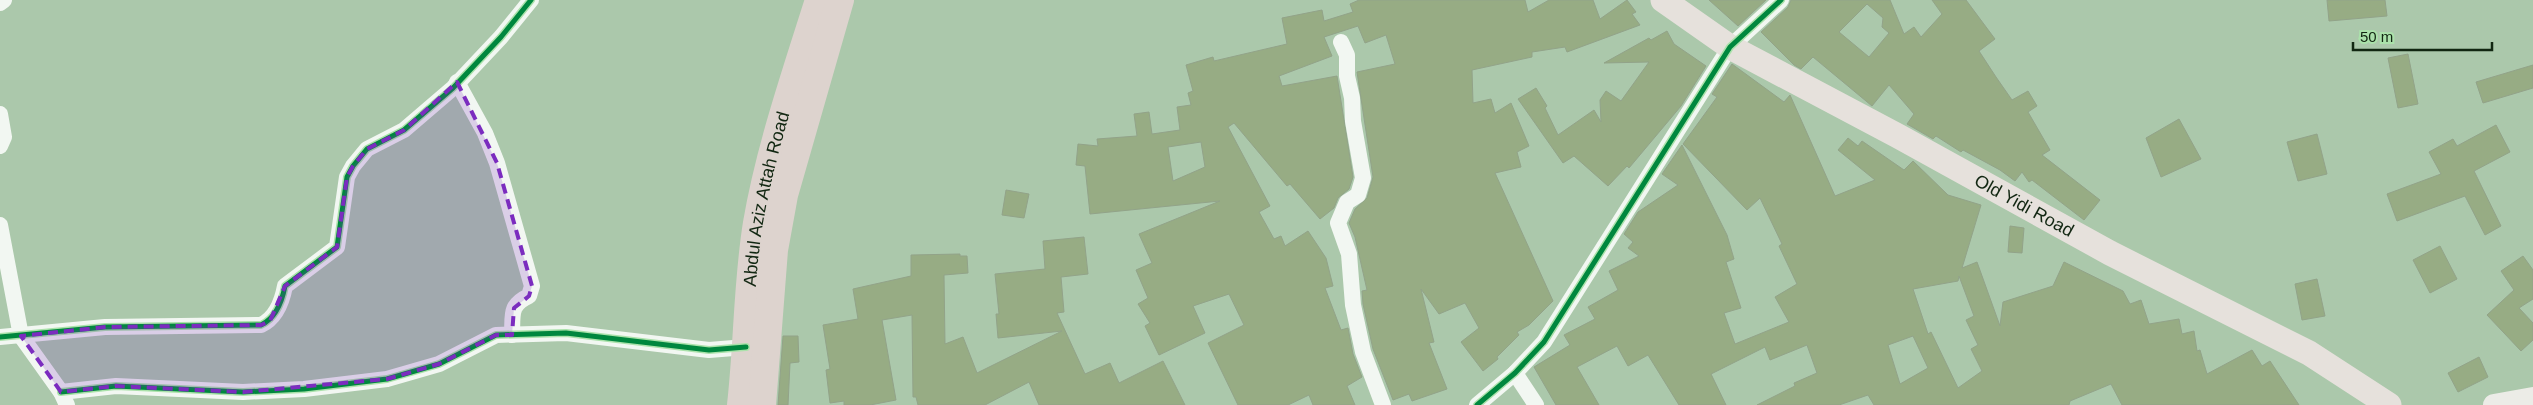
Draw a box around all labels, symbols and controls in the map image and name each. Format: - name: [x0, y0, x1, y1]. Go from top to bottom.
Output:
- scale bar: [2353, 20, 2492, 52]
- text: 50 m: [2360, 28, 2393, 45]
- street label: Abdul Aziz Attah Road: [740, 109, 793, 287]
- street label: Old Yidi Road: [1971, 170, 2077, 241]

